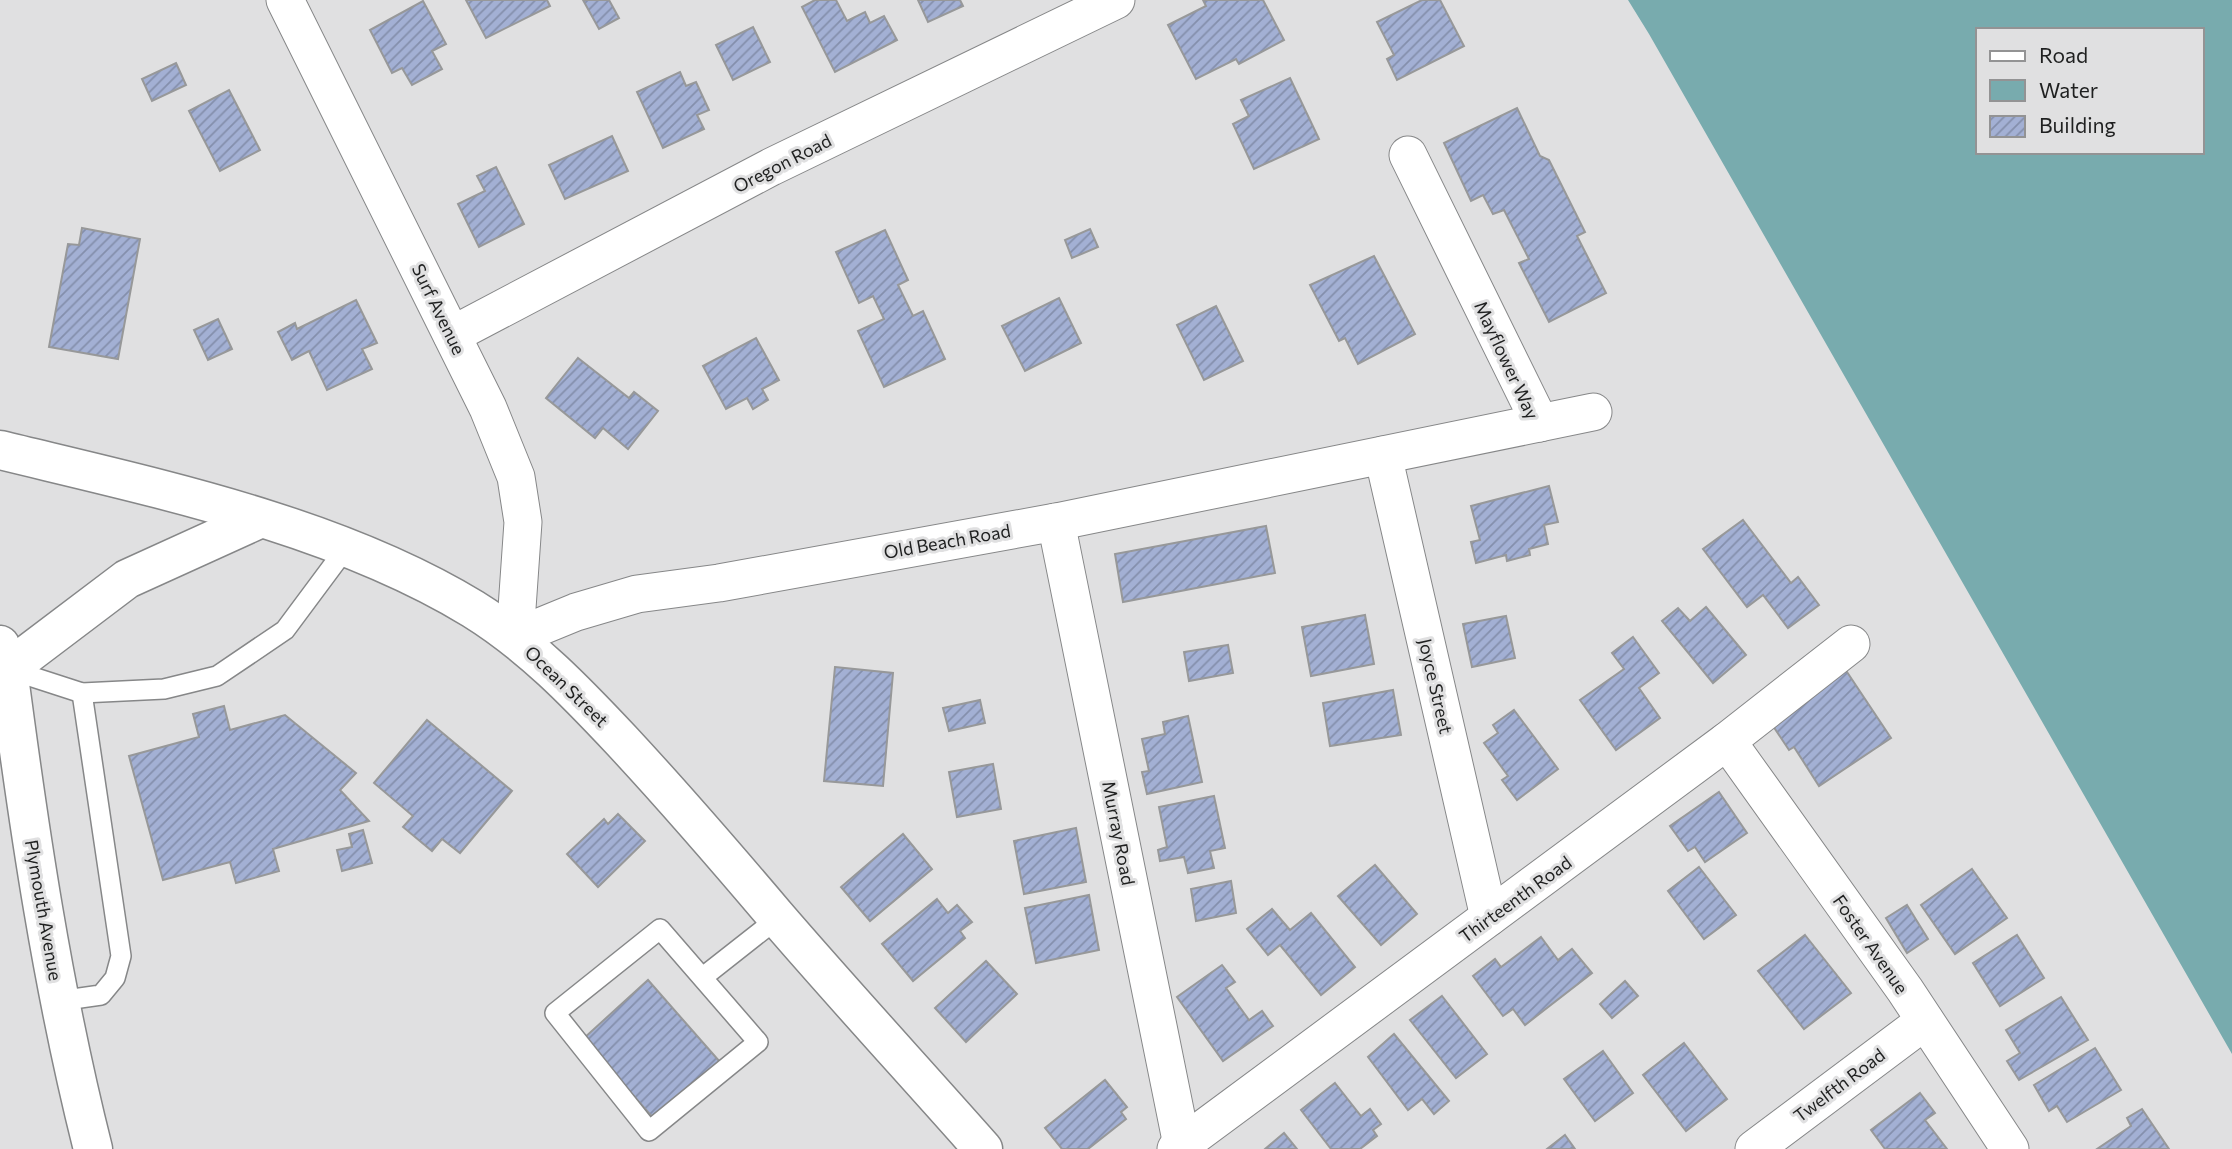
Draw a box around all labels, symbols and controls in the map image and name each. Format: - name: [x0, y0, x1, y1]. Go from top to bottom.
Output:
- legend: [1976, 28, 2204, 154]
- text: Road: [2039, 42, 2088, 67]
- text: Water: [2039, 77, 2098, 102]
- text: Building: [2039, 112, 2116, 137]
- street label: Oregon Road: [729, 129, 835, 197]
- street label: Surf Avenue: [408, 260, 470, 358]
- street label: Mayflower Way: [1470, 297, 1544, 423]
- street label: Old Beach Road: [882, 519, 1012, 563]
- street label: Joyce Street: [1414, 636, 1458, 736]
- street label: Ocean Street: [521, 641, 613, 731]
- street label: Murray Road: [1098, 779, 1140, 887]
- street label: Plymouth Avenue: [21, 838, 67, 982]
- street label: Thirteenth Road: [1455, 851, 1575, 947]
- street label: Foster Avenue: [1829, 890, 1913, 998]
- street label: Twelfth Road: [1789, 1043, 1889, 1127]

